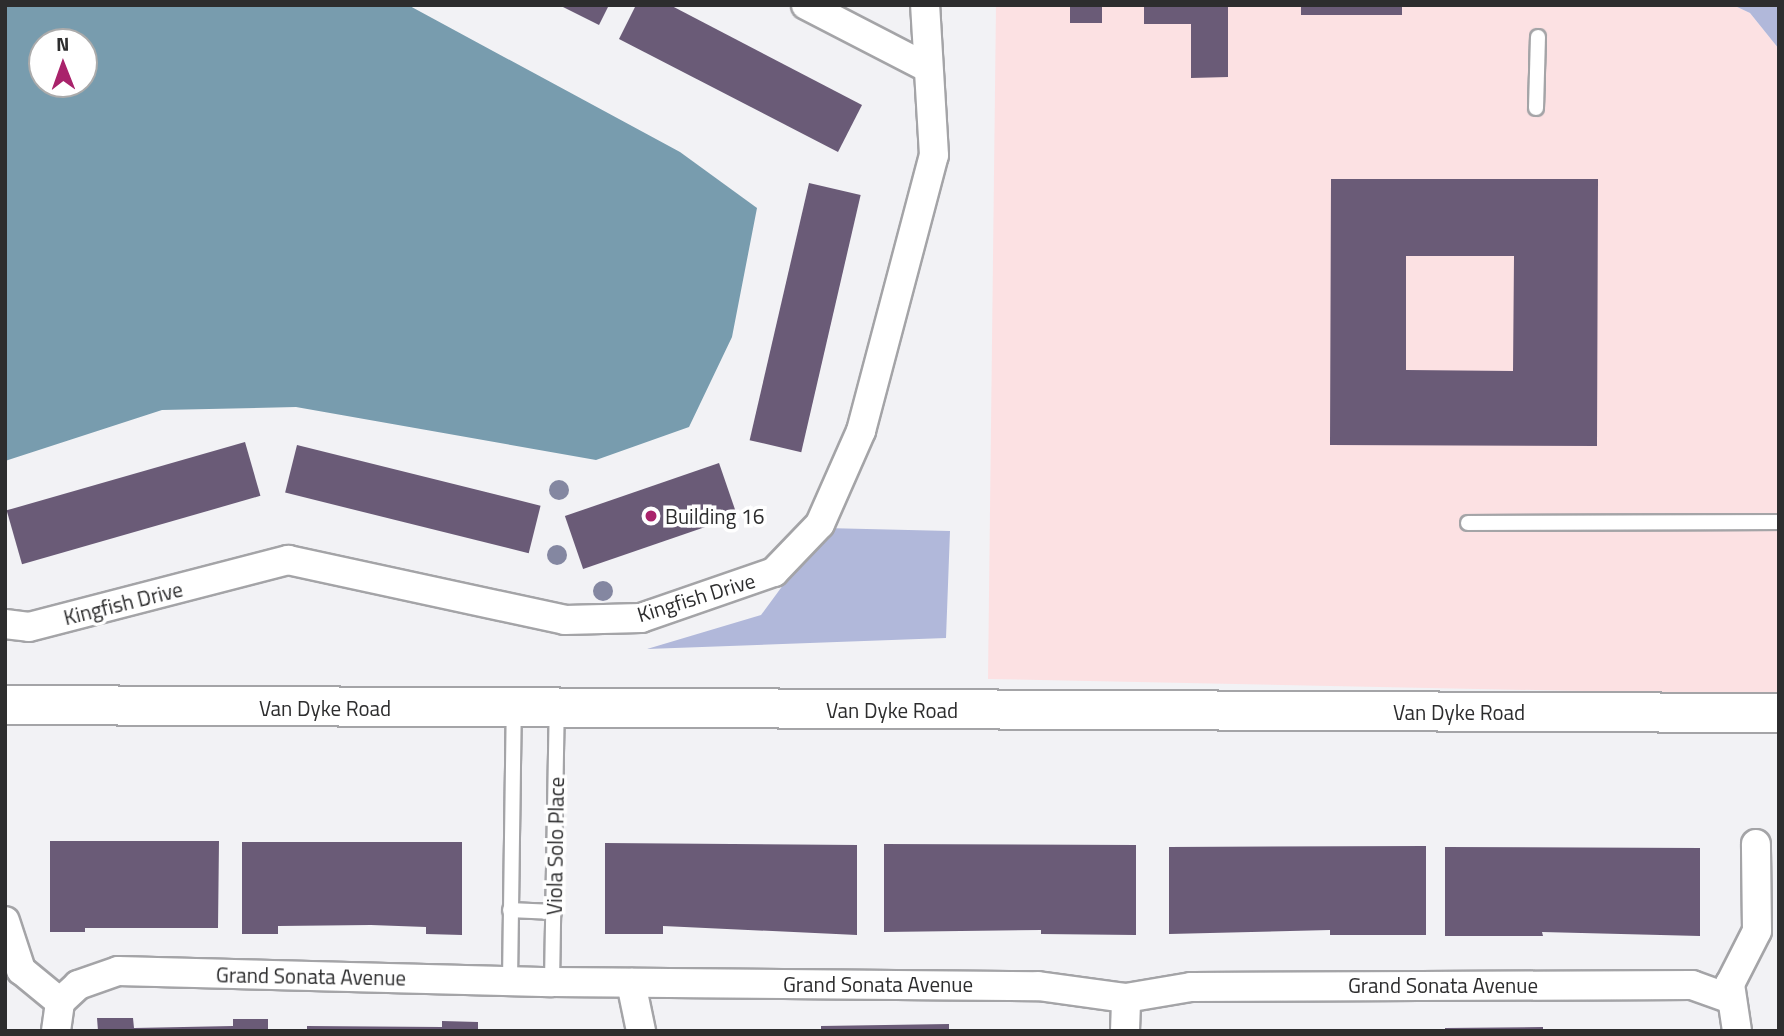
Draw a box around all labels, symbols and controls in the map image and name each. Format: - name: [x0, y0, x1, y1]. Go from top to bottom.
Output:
- north arrow: [28, 28, 98, 98]
- text: N: [56, 29, 69, 58]
- place label: Building 16: [665, 503, 764, 529]
- marker: Building 16: [643, 508, 659, 524]
- street label: Kingfish Drive: [634, 567, 758, 627]
- street label: Kingfish Drive: [61, 576, 185, 630]
- street label: Van Dyke Road: [259, 695, 391, 721]
- street label: Van Dyke Road: [826, 697, 958, 723]
- street label: Van Dyke Road: [1393, 699, 1525, 725]
- street label: Viola Solo Place: [541, 777, 569, 915]
- street label: Grand Sonata Avenue: [216, 962, 406, 990]
- street label: Grand Sonata Avenue: [783, 971, 973, 997]
- street label: Grand Sonata Avenue: [1348, 972, 1538, 998]

